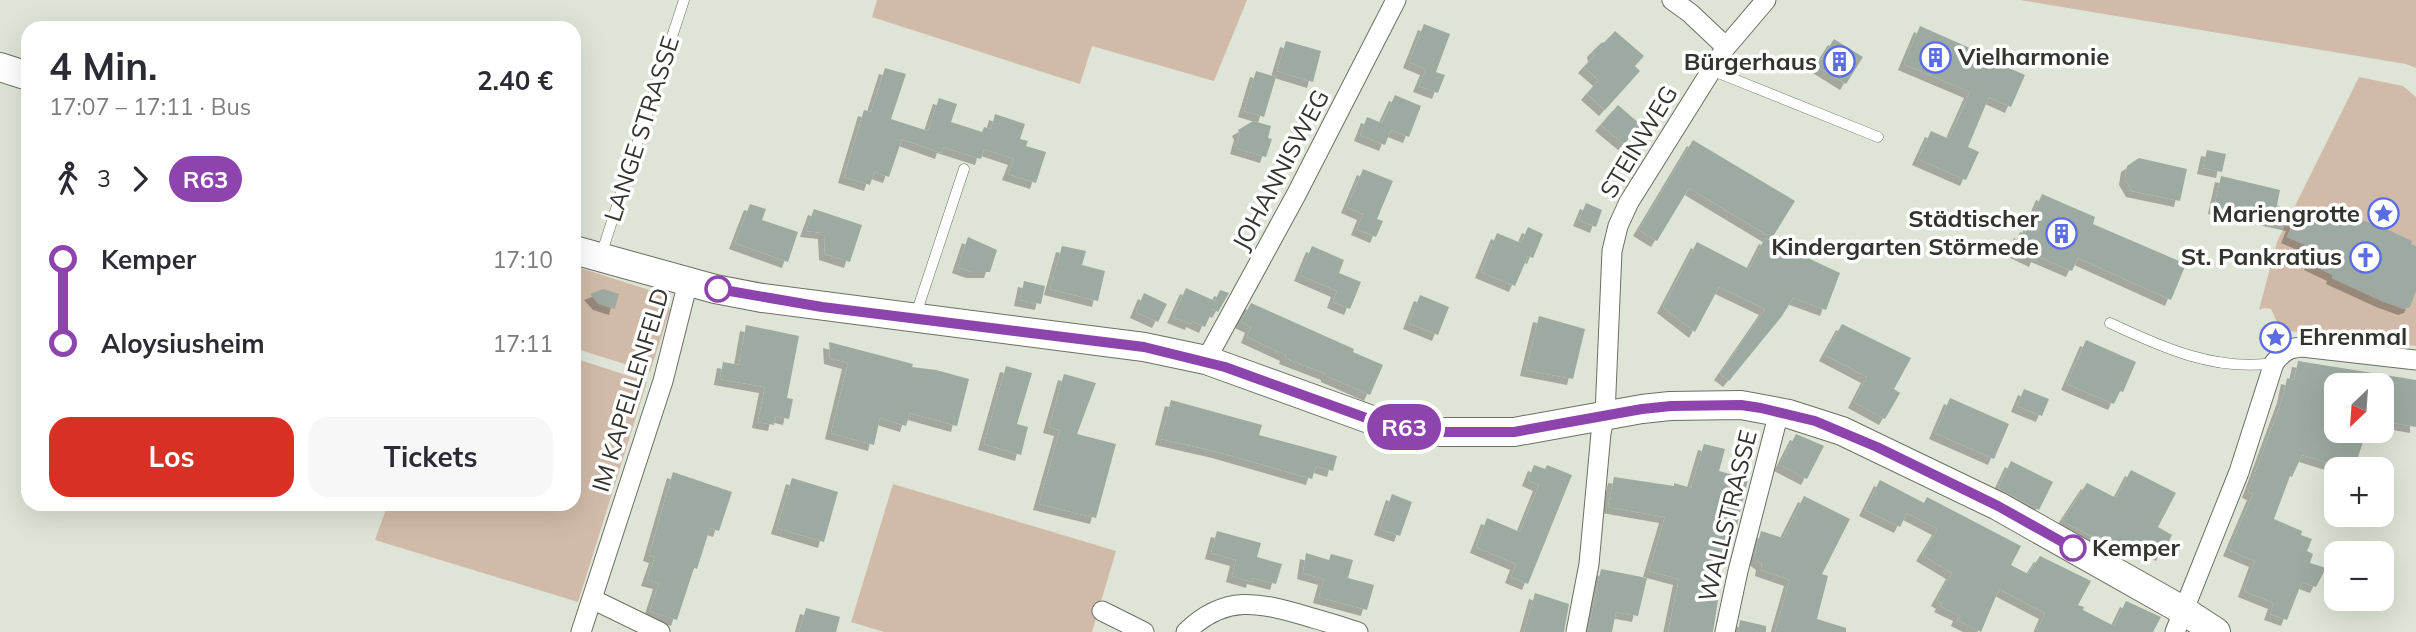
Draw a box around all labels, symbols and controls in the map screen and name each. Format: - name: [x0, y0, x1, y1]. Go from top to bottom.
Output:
- street label: LANGE STRASSE: [597, 32, 685, 225]
- building icon: Vielharmonie: [1918, 40, 1952, 74]
- place label: Vielharmonie: [1957, 41, 2109, 71]
- text: 4 Min.: [49, 42, 158, 90]
- building icon: Bürgerhaus: [1823, 45, 1857, 79]
- place label: Bürgerhaus: [1684, 46, 1817, 76]
- text: 2.40 €: [477, 64, 553, 97]
- street label: STEINWEG: [1593, 80, 1683, 203]
- street label: JOHANNISWEG: [1225, 84, 1335, 255]
- text: 17:07 – 17:11 · Bus: [49, 92, 251, 121]
- icon: walk: [49, 160, 87, 198]
- icon: forward: [121, 160, 159, 198]
- text: 3: [97, 164, 111, 193]
- text: R63: [183, 164, 228, 194]
- place icon: Mariengrotte: [2366, 197, 2400, 231]
- place label: Mariengrotte: [2212, 198, 2360, 228]
- place label: Städtischer Kindergarten Störmede: [1771, 203, 2040, 261]
- building icon: Städtischer Kindergarten Störmede: [2045, 216, 2079, 250]
- church icon: St. Pankratius: [2348, 240, 2382, 274]
- place label: St. Pankratius: [2181, 241, 2342, 271]
- text: Kemper: [101, 243, 196, 276]
- text: 17:10: [493, 245, 553, 274]
- unlabelled marker: [705, 276, 731, 302]
- street label: IM KAPELLENFELD: [585, 284, 675, 495]
- place icon: Ehrenmal: [2259, 320, 2293, 354]
- place label: Ehrenmal: [2299, 321, 2407, 351]
- text: Aloysiusheim: [101, 327, 265, 360]
- text: 17:11: [493, 329, 553, 358]
- north arrow: [2324, 373, 2394, 443]
- map controls: [2324, 373, 2394, 611]
- line badge: R63: [1364, 404, 1444, 450]
- text: R63: [1381, 412, 1427, 442]
- button: Los: [49, 417, 294, 497]
- button: Tickets: [308, 417, 553, 497]
- street label: WALLSTRASSE: [1691, 427, 1763, 605]
- button: +: [2324, 457, 2394, 527]
- place label: Kemper: [2092, 532, 2180, 562]
- marker: Kemper: [2060, 535, 2086, 561]
- button: −: [2324, 541, 2394, 611]

